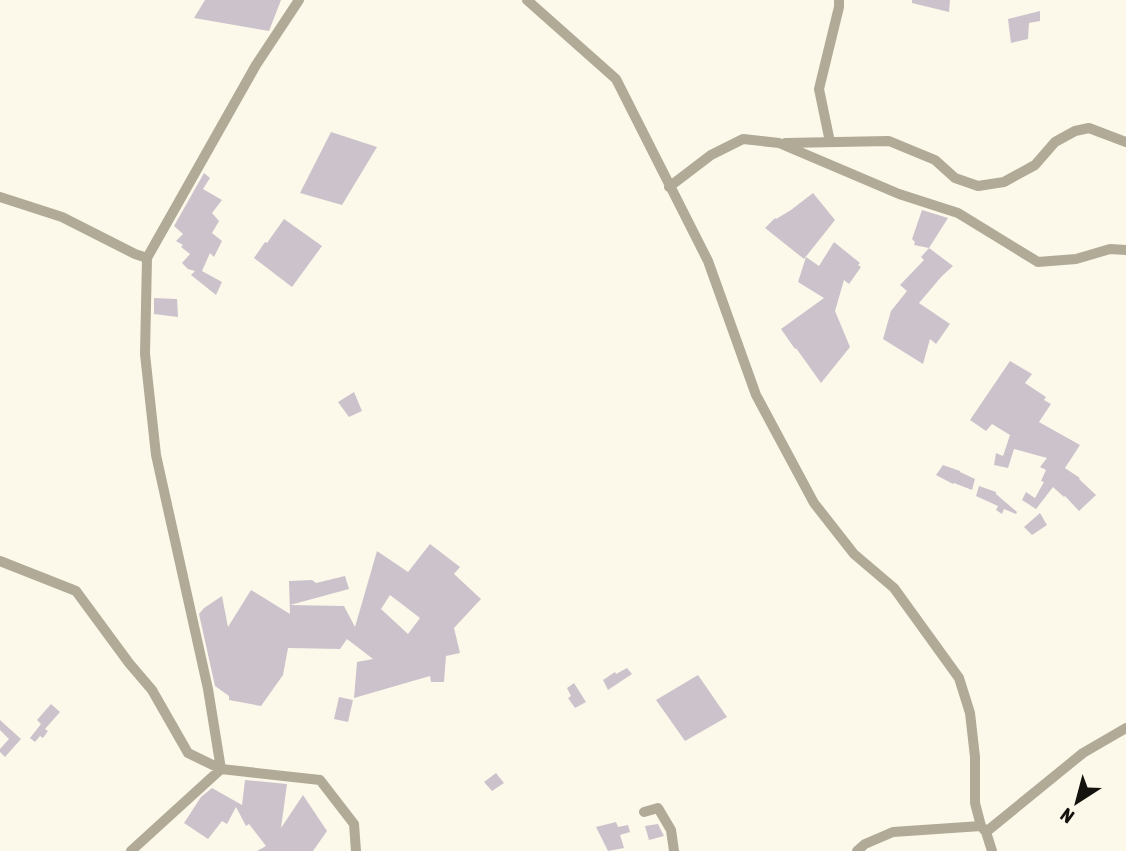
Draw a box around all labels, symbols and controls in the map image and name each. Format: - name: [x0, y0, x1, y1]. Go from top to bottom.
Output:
- north arrow: [1042, 767, 1112, 837]
- text: N: [1056, 804, 1078, 828]

